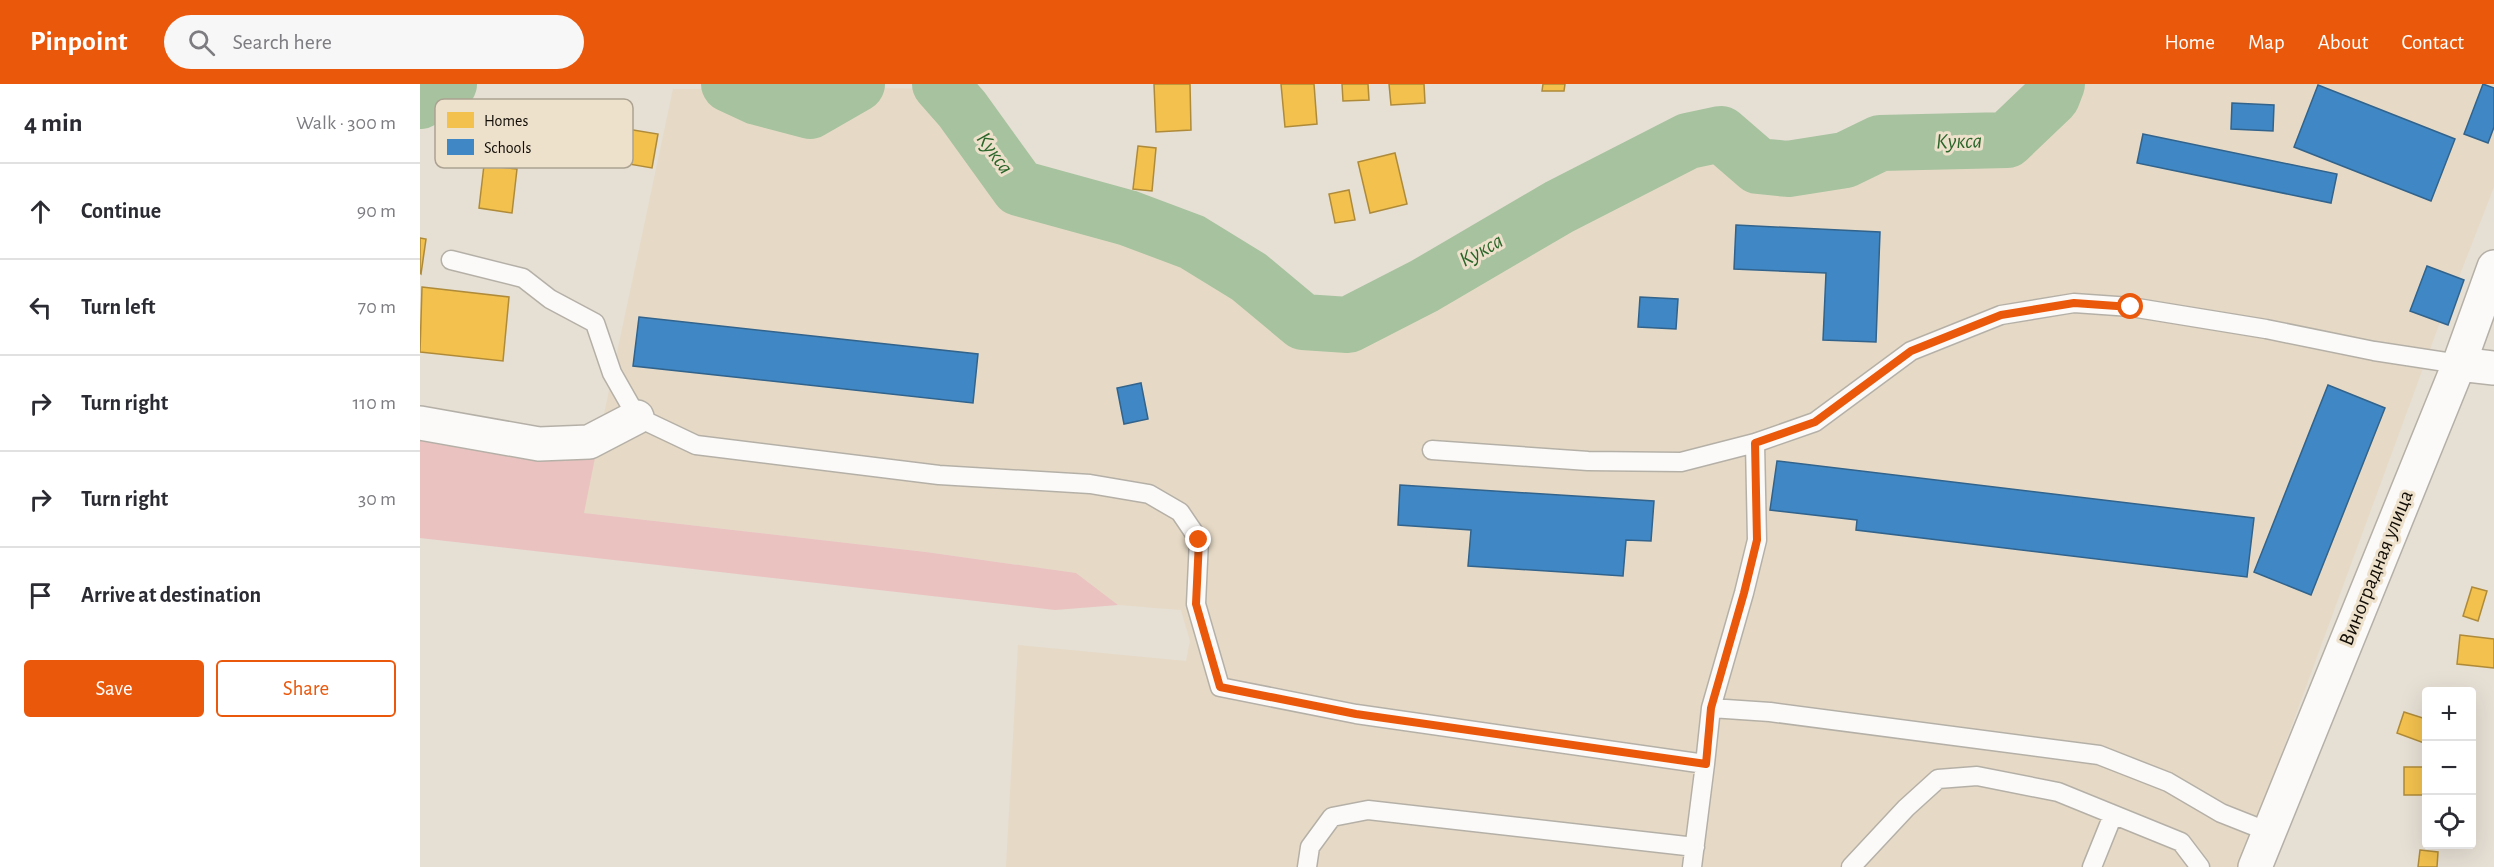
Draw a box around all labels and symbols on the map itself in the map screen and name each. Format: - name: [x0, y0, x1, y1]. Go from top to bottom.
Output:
- legend: [435, 99, 633, 168]
- text: Homes: [484, 113, 528, 129]
- water label: Кукса: [973, 128, 1017, 178]
- water label: Кукса: [1936, 130, 1982, 152]
- text: Schools: [484, 140, 531, 156]
- water label: Кукса: [1456, 229, 1506, 271]
- route start: [2117, 293, 2143, 319]
- street label: Виноградная улица: [2335, 487, 2417, 649]
- route end: [1185, 526, 1211, 552]

